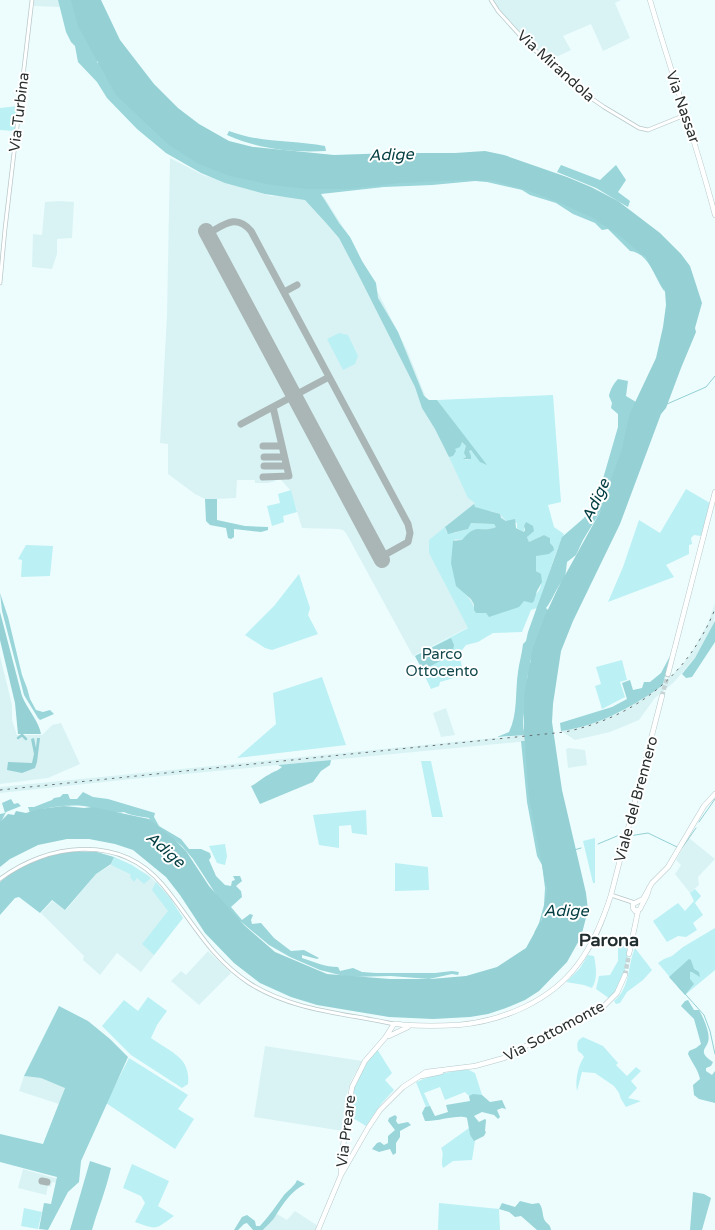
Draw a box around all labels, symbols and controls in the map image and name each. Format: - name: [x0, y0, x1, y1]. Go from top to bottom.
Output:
- street label: Via Mirandola: [513, 26, 599, 106]
- street label: Via Nassar: [662, 68, 704, 146]
- street label: Via Turbina: [5, 71, 33, 153]
- water label: Adige: [368, 144, 415, 166]
- water label: Adige: [577, 475, 615, 525]
- park label: Parco Ottocento: [406, 645, 478, 680]
- street label: Viale del Brennero: [611, 734, 661, 864]
- water label: Adige: [142, 827, 190, 873]
- water label: Adige: [544, 901, 589, 921]
- district label: Parona: [579, 929, 639, 951]
- street label: Via Sottomonte: [501, 997, 607, 1065]
- street label: Via Preare: [333, 1094, 359, 1168]

